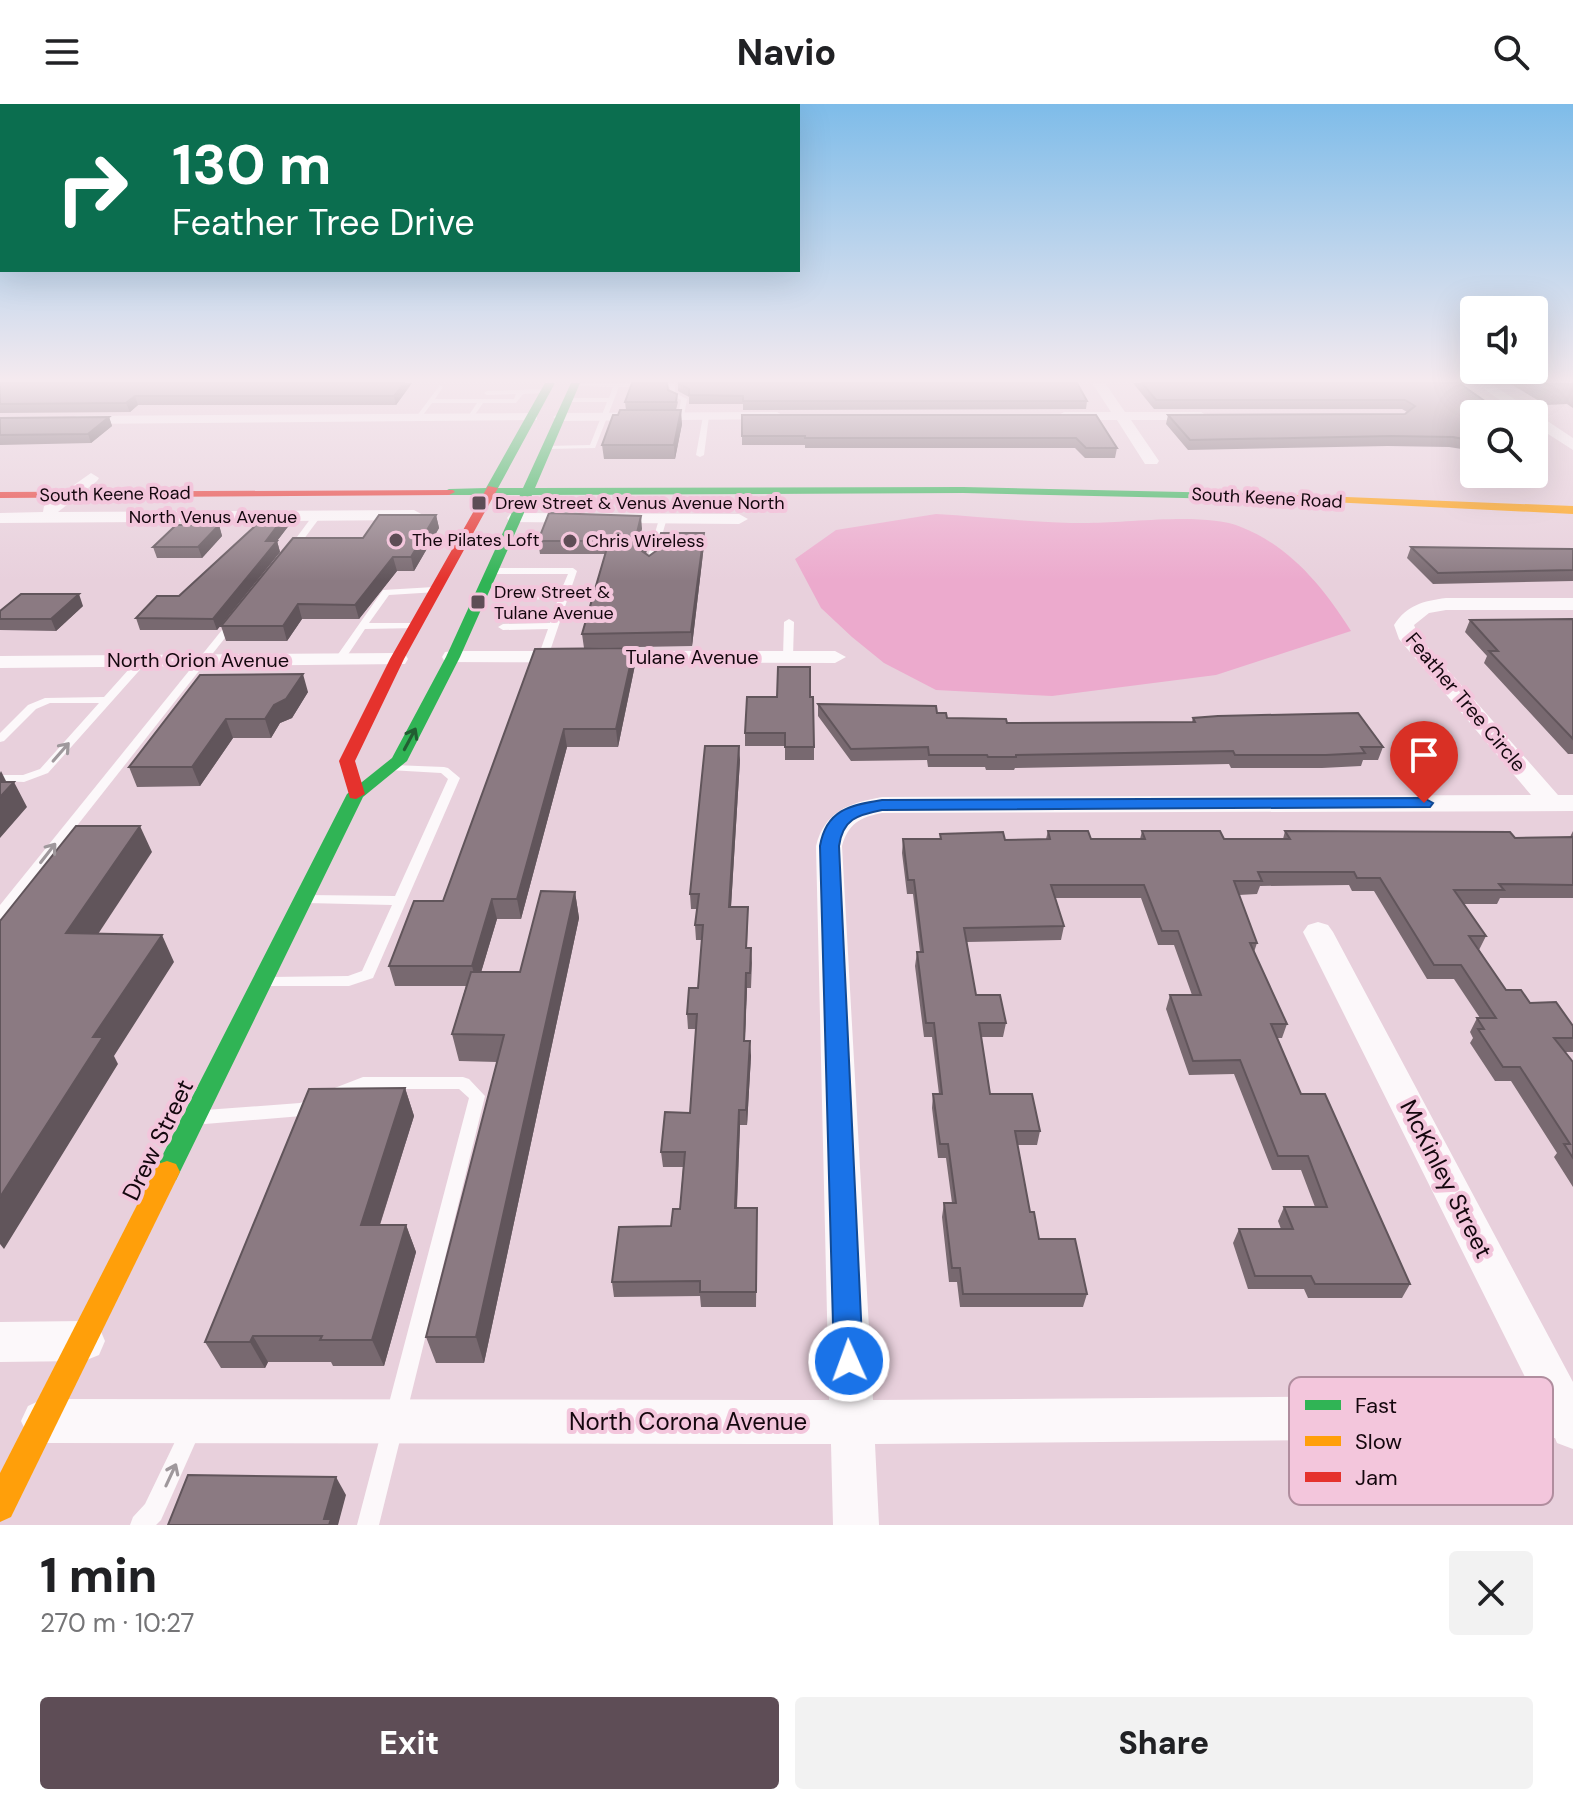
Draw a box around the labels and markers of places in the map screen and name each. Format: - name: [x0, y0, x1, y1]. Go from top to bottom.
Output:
- place label: Drew Street & Venus Avenue North: [495, 491, 785, 515]
- marker: Drew Street & Venus Avenue North: [470, 494, 488, 512]
- place label: The Pilates Loft: [412, 528, 540, 552]
- place label: Chris Wireless: [586, 529, 705, 553]
- marker: The Pilates Loft: [387, 531, 405, 549]
- marker: Chris Wireless: [561, 532, 579, 550]
- place label: Drew Street & Tulane Avenue: [494, 580, 614, 625]
- marker: Drew Street & Tulane Avenue: [469, 593, 487, 611]
- pin: [1390, 721, 1458, 803]

